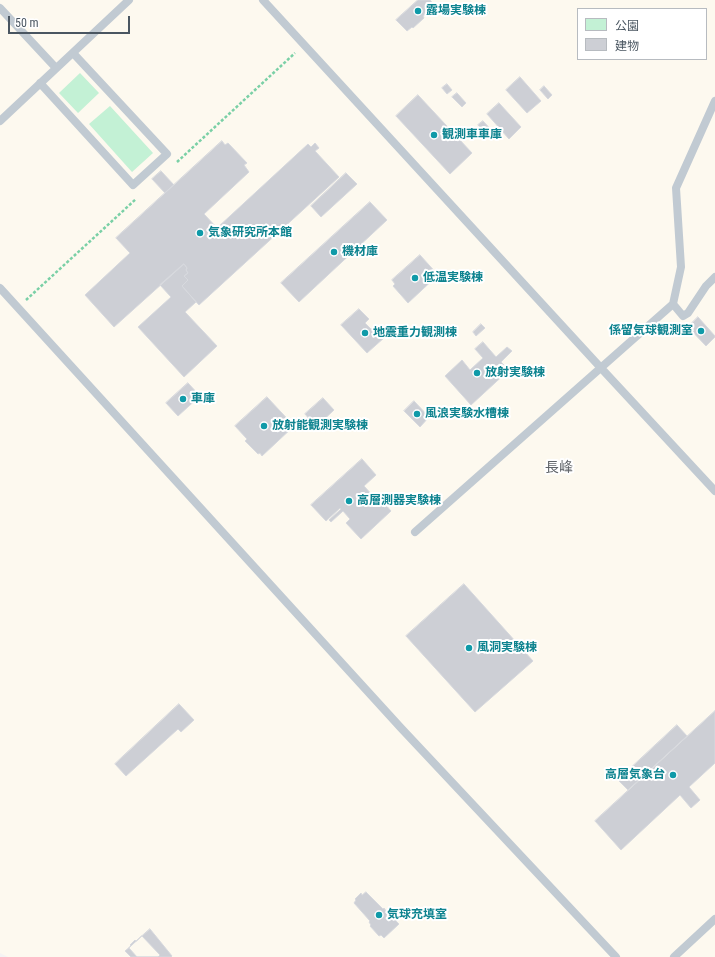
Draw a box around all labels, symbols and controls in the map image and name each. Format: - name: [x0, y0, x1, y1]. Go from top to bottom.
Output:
- place label: 露場実験棟: [426, 4, 486, 18]
- marker: 露場実験棟: [413, 6, 423, 16]
- scale bar: [10, 8, 132, 34]
- legend: [577, 8, 707, 60]
- text: 50 m: [15, 16, 39, 30]
- text: 公園: [615, 19, 639, 33]
- text: 建物: [615, 39, 639, 53]
- place label: 観測車車庫: [442, 128, 502, 142]
- marker: 観測車車庫: [429, 130, 439, 140]
- place label: 気象研究所本館: [208, 226, 292, 240]
- marker: 気象研究所本館: [195, 228, 205, 238]
- place label: 機材庫: [342, 245, 378, 259]
- marker: 機材庫: [329, 247, 339, 257]
- place label: 低温実験棟: [423, 271, 483, 285]
- marker: 低温実験棟: [410, 273, 420, 283]
- place label: 係留気球観測室: [609, 324, 693, 338]
- place label: 地震重力観測棟: [373, 326, 457, 340]
- marker: 係留気球観測室: [696, 326, 706, 336]
- marker: 地震重力観測棟: [360, 328, 370, 338]
- place label: 放射実験棟: [485, 366, 545, 380]
- marker: 放射実験棟: [472, 368, 482, 378]
- place label: 車庫: [191, 392, 215, 406]
- marker: 車庫: [178, 394, 188, 404]
- place label: 風浪実験水槽棟: [425, 407, 509, 421]
- marker: 風浪実験水槽棟: [412, 409, 422, 419]
- place label: 放射能観測実験棟: [272, 419, 368, 433]
- marker: 放射能観測実験棟: [259, 421, 269, 431]
- district label: 長峰: [545, 460, 573, 476]
- place label: 高層測器実験棟: [357, 494, 441, 508]
- marker: 高層測器実験棟: [344, 496, 354, 506]
- place label: 風洞実験棟: [477, 641, 537, 655]
- marker: 風洞実験棟: [464, 643, 474, 653]
- place label: 高層気象台: [605, 768, 665, 782]
- marker: 高層気象台: [668, 770, 678, 780]
- place label: 気球充填室: [387, 908, 447, 922]
- marker: 気球充填室: [374, 910, 384, 920]

